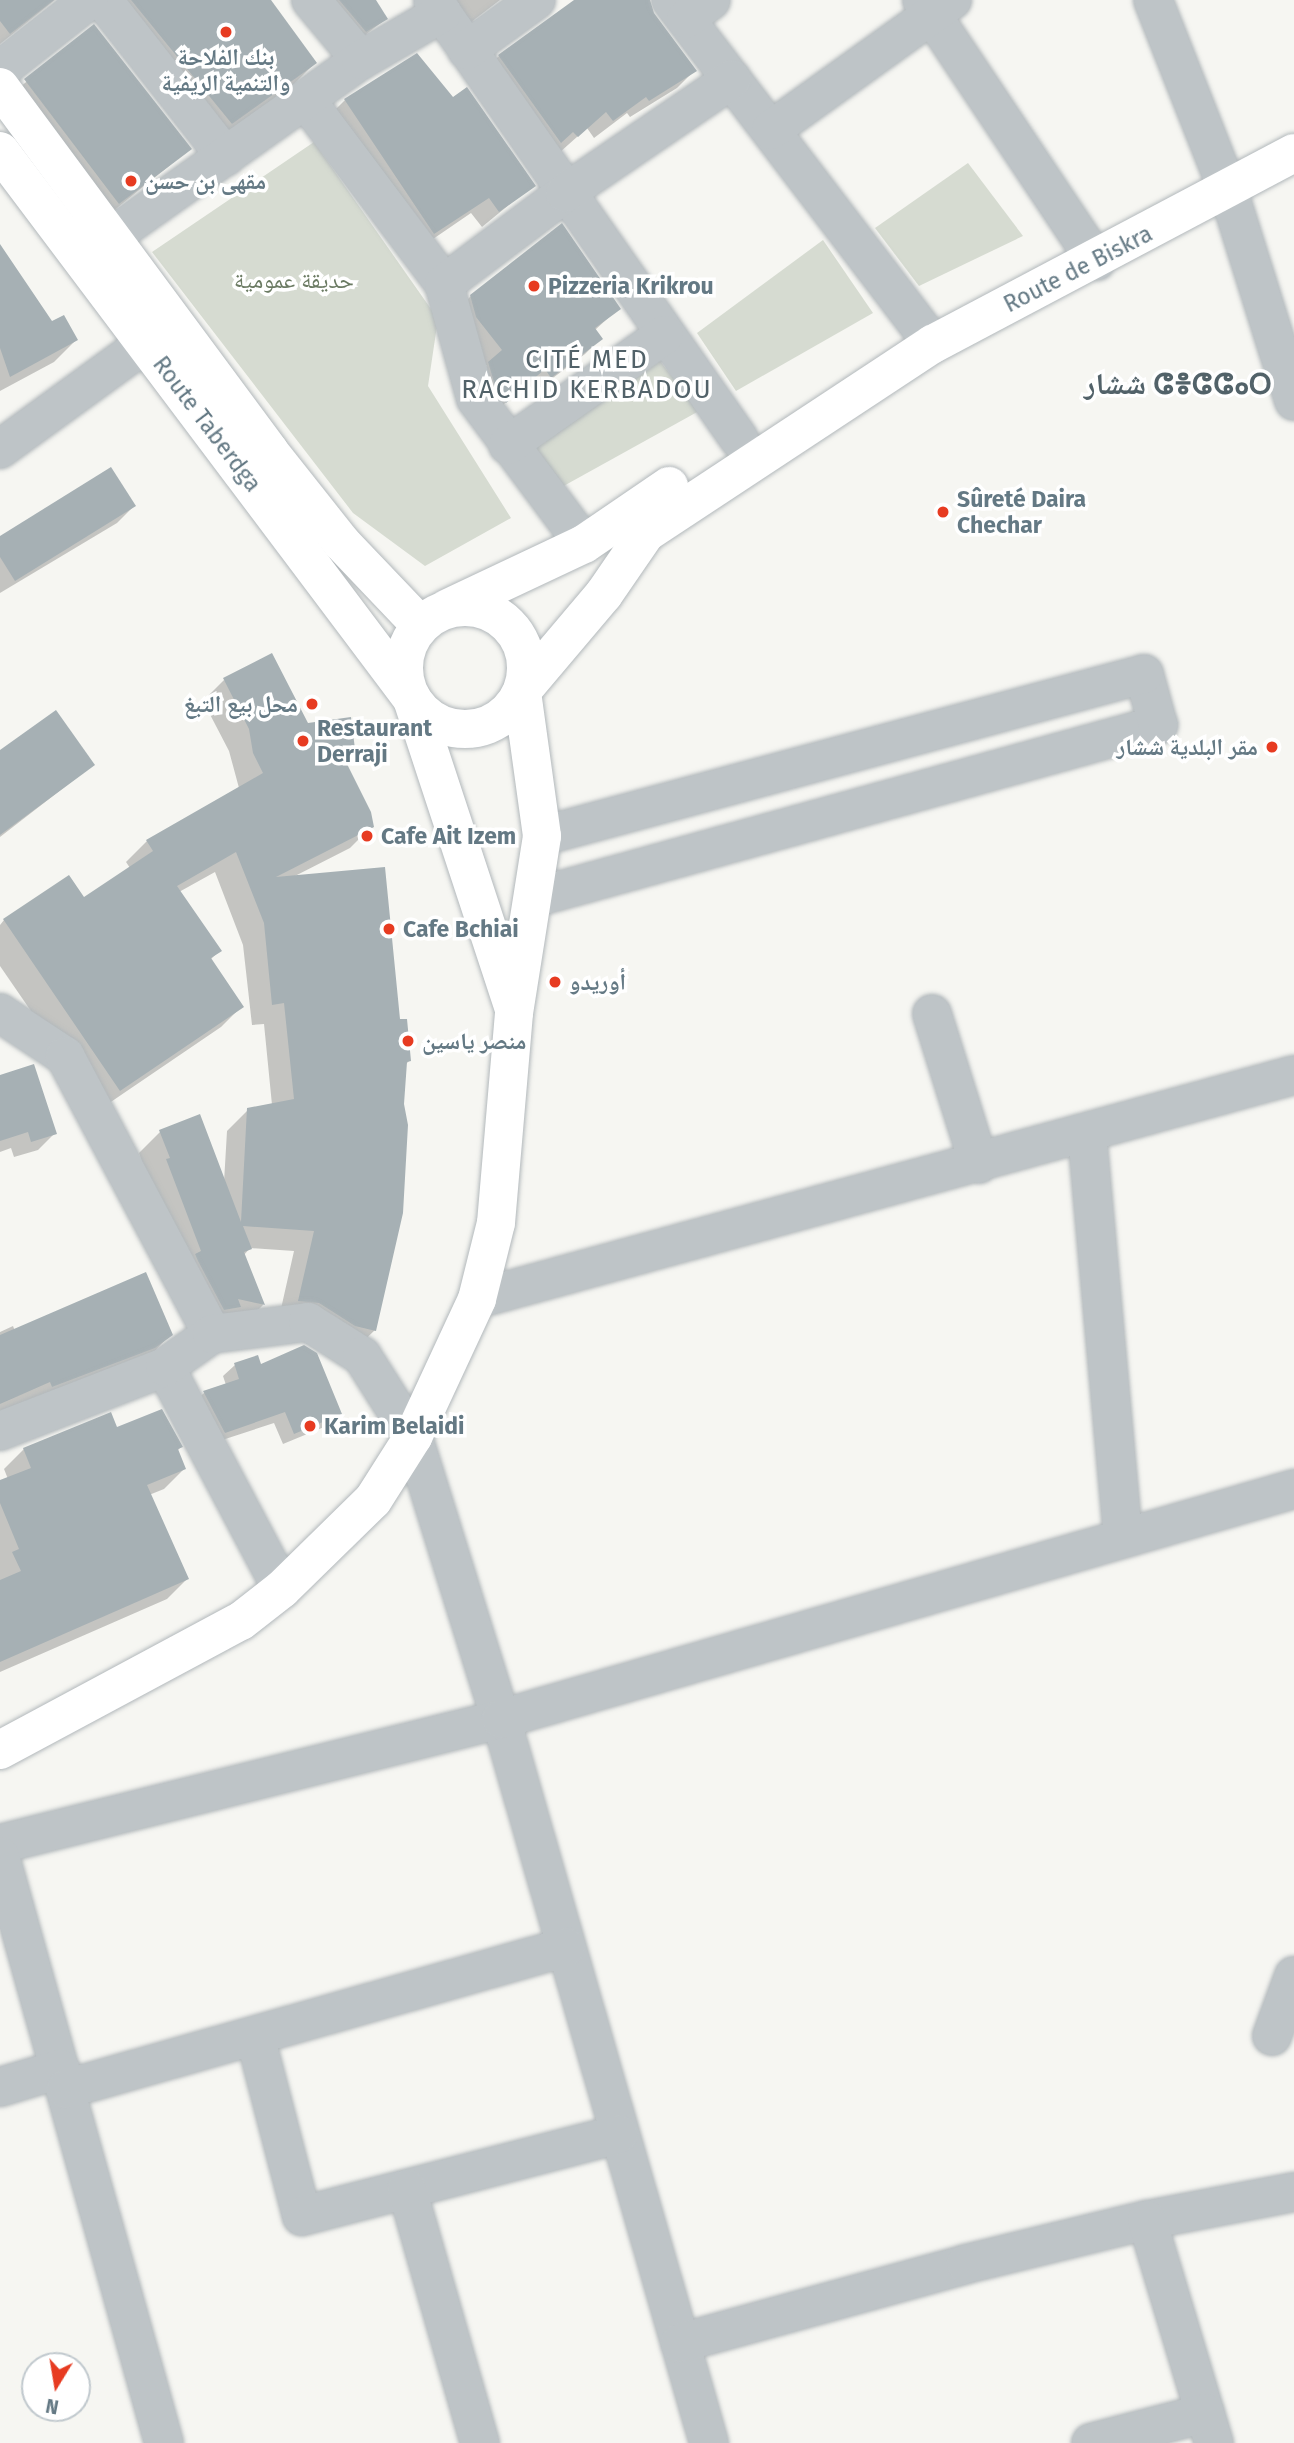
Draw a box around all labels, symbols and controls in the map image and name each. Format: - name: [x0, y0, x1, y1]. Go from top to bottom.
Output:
- marker: بنك الفلاحة والتنمية الريفية: [218, 24, 234, 40]
- place label: بنك الفلاحة والتنمية الريفية: [162, 43, 290, 97]
- place label: مقهى بن حسن: [145, 167, 266, 195]
- marker: مقهى بن حسن: [123, 173, 139, 189]
- street label: Route de Biskra: [999, 220, 1157, 318]
- park label: حديقة عمومية: [234, 266, 354, 294]
- place label: Pizzeria Krikrou: [548, 272, 714, 300]
- marker: Pizzeria Krikrou: [526, 278, 542, 294]
- district label: CITÉ MED RACHID KERBADOU: [463, 344, 711, 406]
- street label: Route Taberdga: [147, 351, 267, 497]
- district label: ششار ⵛⴻⵛⵛⴰⵔ: [1084, 366, 1272, 402]
- place label: Sûreté Daira Chechar: [957, 485, 1086, 539]
- marker: Sûreté Daira Chechar: [935, 504, 951, 520]
- place label: محل بيع التبغ: [184, 690, 298, 718]
- marker: محل بيع التبغ: [304, 696, 320, 712]
- place label: Restaurant Derraji: [317, 714, 432, 768]
- marker: Restaurant Derraji: [295, 733, 311, 749]
- place label: مقر البلدية ششار: [1117, 733, 1258, 761]
- marker: مقر البلدية ششار: [1264, 739, 1280, 755]
- place label: Cafe Ait Izem: [381, 822, 516, 850]
- marker: Cafe Ait Izem: [359, 828, 375, 844]
- place label: Cafe Bchiai: [403, 915, 519, 943]
- marker: Cafe Bchiai: [381, 921, 397, 937]
- place label: أوريدو: [569, 968, 626, 996]
- marker: أوريدو: [547, 974, 563, 990]
- place label: منصر ياسين: [422, 1027, 526, 1055]
- marker: منصر ياسين: [400, 1033, 416, 1049]
- place label: Karim Belaidi: [324, 1412, 465, 1440]
- marker: Karim Belaidi: [302, 1418, 318, 1434]
- north arrow: [21, 2352, 91, 2422]
- text: N: [44, 2394, 61, 2419]

